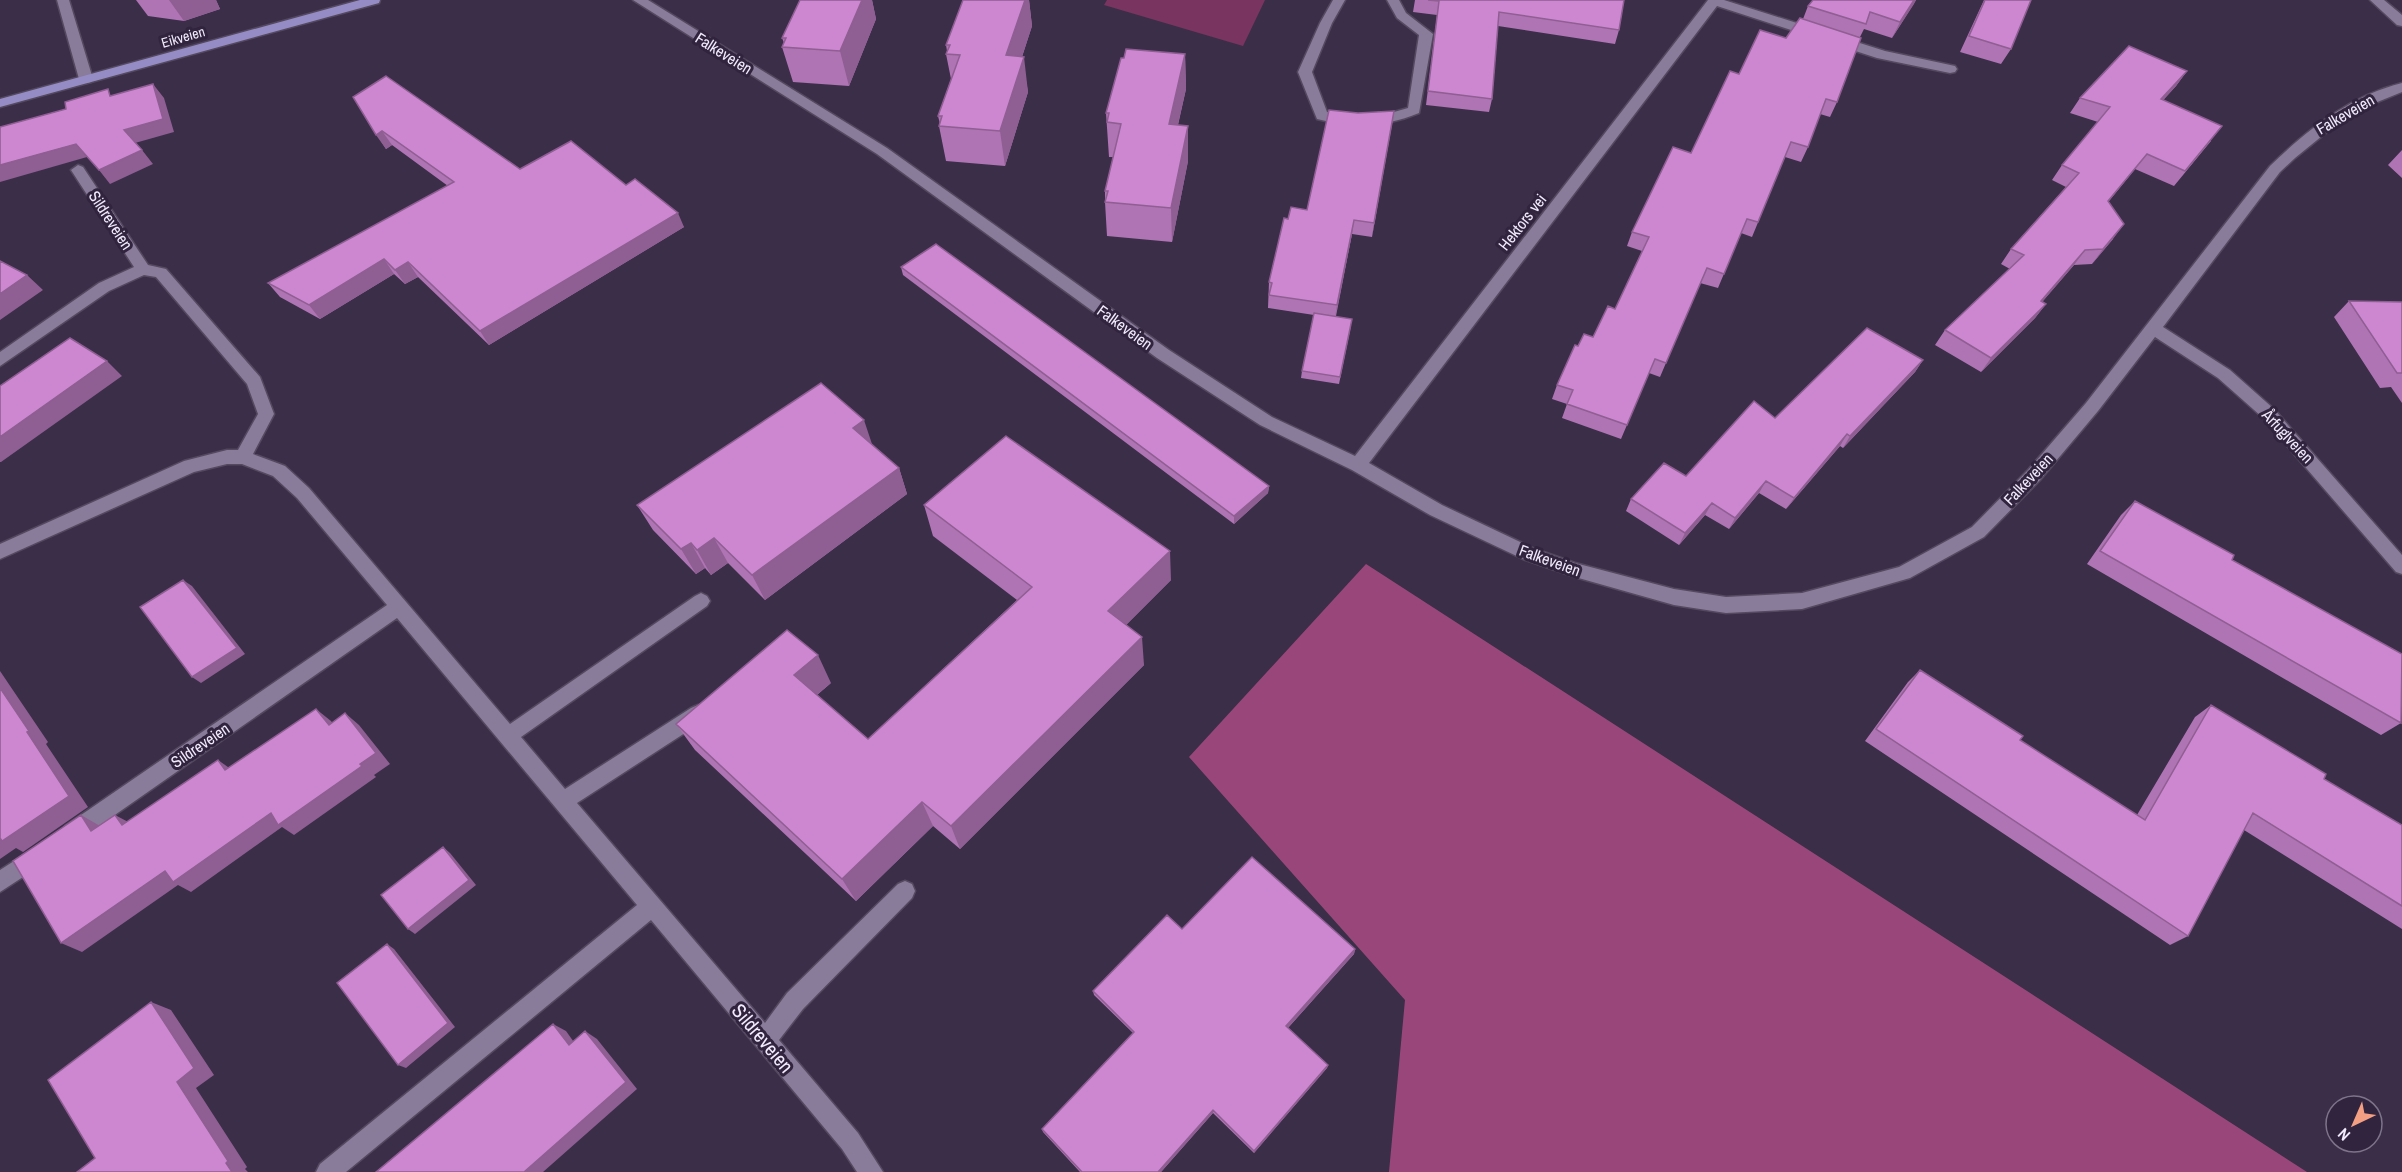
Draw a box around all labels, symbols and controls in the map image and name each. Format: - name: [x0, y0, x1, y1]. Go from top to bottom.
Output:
- street label: Eikveien: [159, 22, 207, 52]
- street label: Falkeveien: [691, 27, 757, 79]
- street label: Falkeveien: [2312, 89, 2378, 139]
- street label: Sildreveien: [84, 186, 138, 254]
- street label: Hektors vei: [1493, 189, 1551, 255]
- street label: Falkeveien: [1093, 299, 1157, 355]
- street label: Årfuglveien: [2257, 403, 2319, 468]
- street label: Falkeveien: [1998, 448, 2058, 510]
- street label: Falkeveien: [1516, 539, 1584, 581]
- street label: Sildreveien: [166, 717, 234, 773]
- street label: Sildreveien: [726, 998, 800, 1078]
- north arrow: [2324, 1094, 2384, 1154]
- text: N: [2333, 1124, 2355, 1146]

